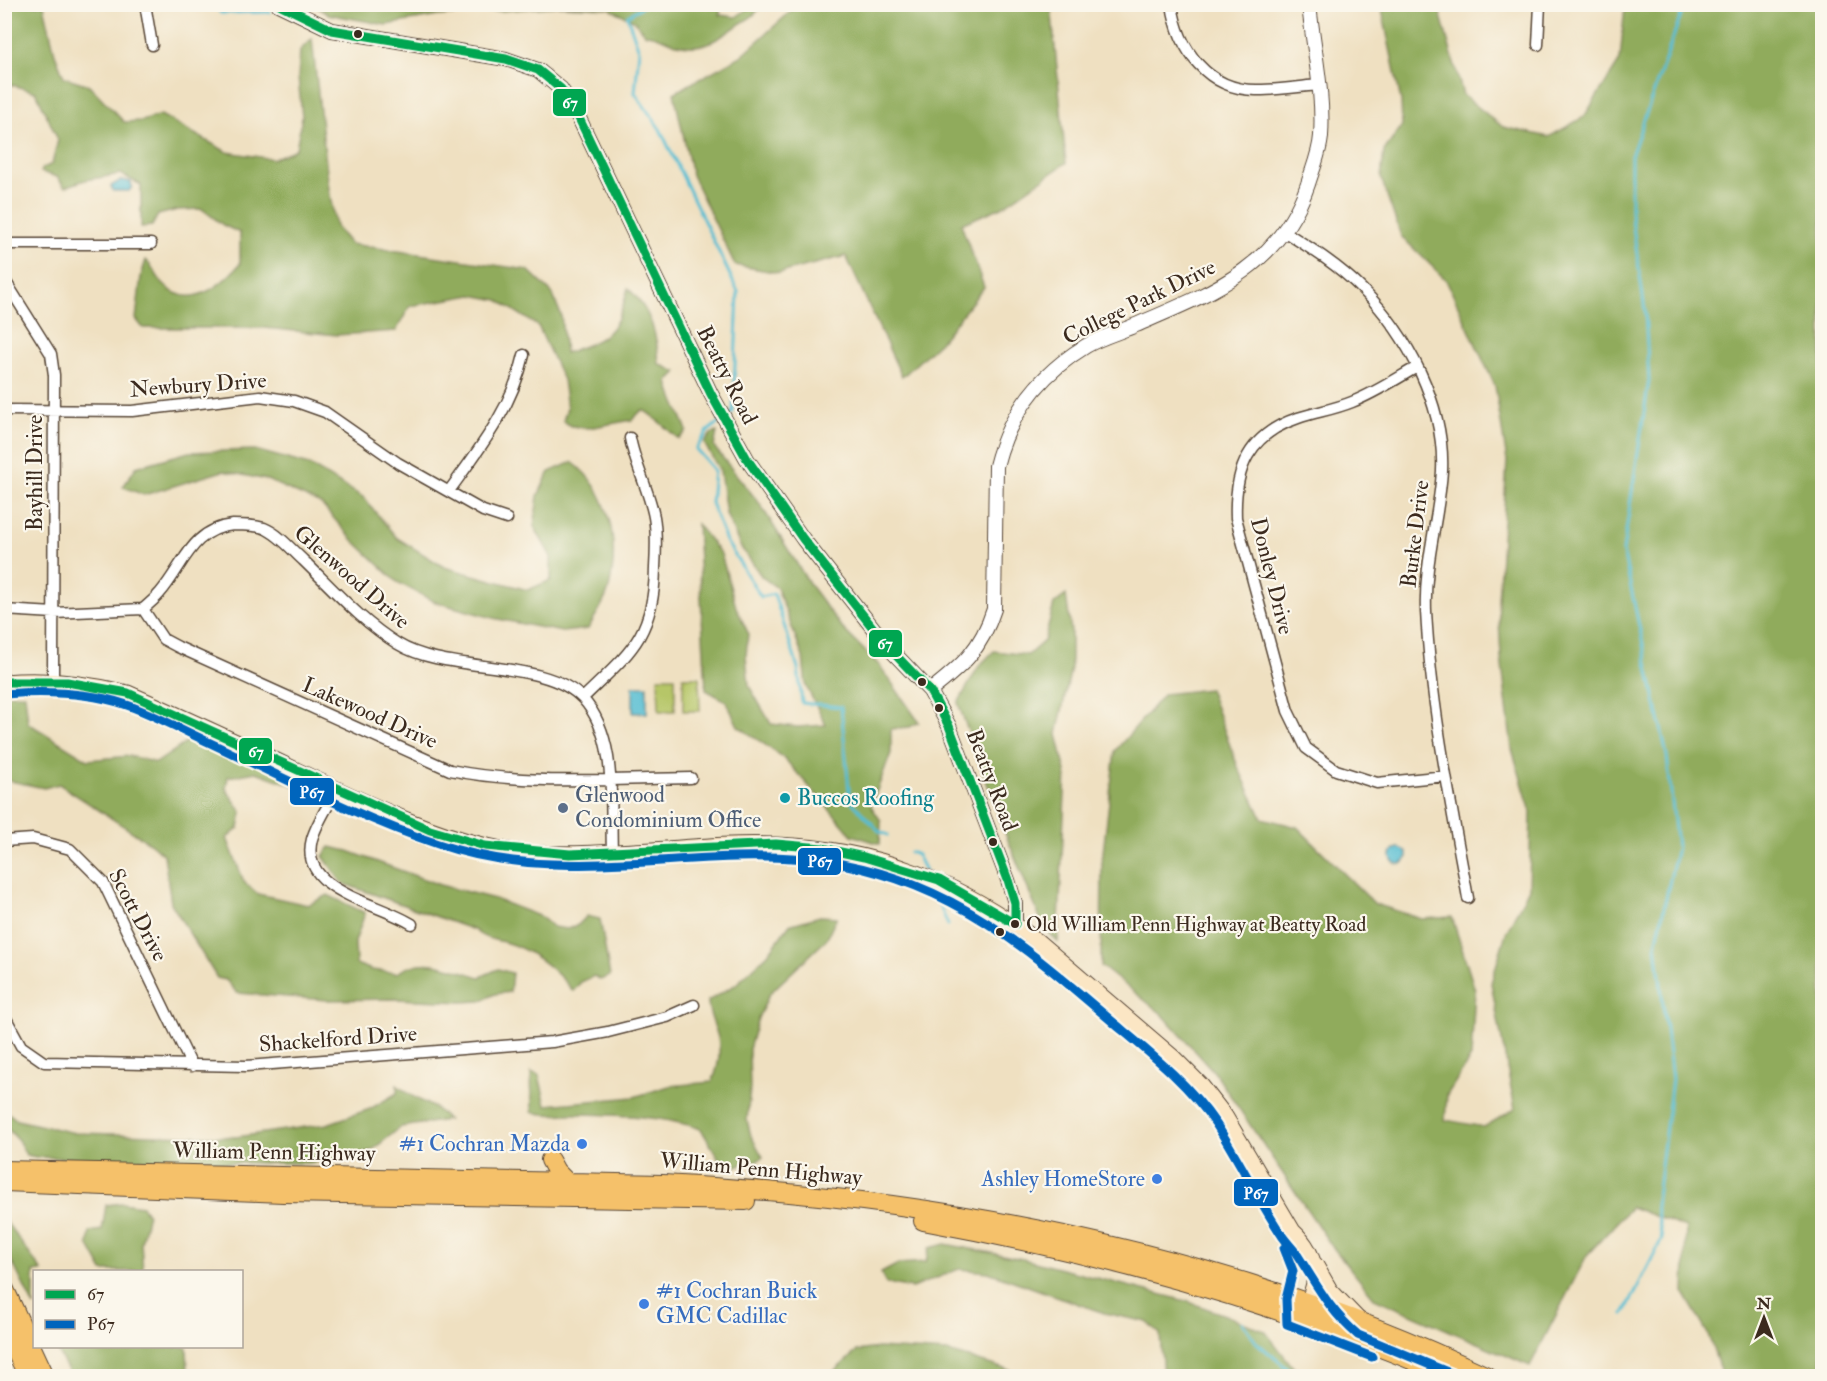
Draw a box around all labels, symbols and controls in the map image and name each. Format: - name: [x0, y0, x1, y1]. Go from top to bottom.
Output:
- unlabelled marker: [352, 28, 364, 40]
- line badge: 67: [552, 88, 587, 117]
- text: 67: [562, 93, 578, 113]
- street label: College Park Drive: [1058, 253, 1220, 351]
- street label: Beatty Road: [690, 321, 764, 429]
- street label: Newbury Drive: [129, 366, 267, 404]
- street label: Bayhill Drive: [21, 415, 49, 531]
- street label: Burke Drive: [1395, 479, 1435, 589]
- street label: Donley Drive: [1244, 515, 1300, 637]
- street label: Glenwood Drive: [288, 519, 416, 635]
- line badge: 67: [868, 629, 903, 658]
- text: 67: [877, 634, 893, 654]
- street label: Lakewood Drive: [298, 671, 442, 755]
- unlabelled marker: [916, 676, 928, 688]
- unlabelled marker: [933, 702, 945, 714]
- street label: Beatty Road: [960, 725, 1024, 835]
- line badge: 67: [238, 737, 273, 765]
- text: 67: [248, 742, 264, 762]
- line badge: P67: [289, 777, 335, 806]
- place label: Glenwood Condominium Office: [575, 781, 761, 834]
- text: P67: [300, 783, 325, 803]
- place label: Buccos Roofing: [797, 784, 935, 812]
- marker: Buccos Roofing: [778, 791, 792, 805]
- marker: Glenwood Condominium Office: [556, 801, 570, 815]
- unlabelled marker: [987, 836, 999, 848]
- line badge: P67: [797, 847, 842, 876]
- text: P67: [808, 852, 833, 872]
- street label: Scott Drive: [102, 864, 174, 966]
- place label: Old William Penn Highway at Beatty Road: [1026, 912, 1366, 937]
- marker: Old William Penn Highway at Beatty Road: [1009, 918, 1021, 930]
- unlabelled marker: [994, 926, 1006, 938]
- street label: Shackelford Drive: [258, 1020, 418, 1058]
- place label: #1 Cochran Mazda: [399, 1130, 571, 1158]
- street label: William Penn Highway: [171, 1136, 376, 1168]
- marker: #1 Cochran Mazda: [575, 1137, 589, 1151]
- street label: William Penn Highway: [658, 1146, 864, 1192]
- place label: Ashley HomeStore: [980, 1165, 1145, 1193]
- marker: Ashley HomeStore: [1150, 1172, 1164, 1186]
- line badge: P67: [1233, 1178, 1279, 1207]
- text: P67: [1244, 1184, 1269, 1204]
- legend: [33, 1270, 243, 1348]
- place label: #1 Cochran Buick GMC Cadillac: [656, 1277, 818, 1330]
- text: 67: [87, 1283, 104, 1306]
- north arrow: [1734, 1288, 1794, 1348]
- text: N: [1756, 1294, 1772, 1314]
- marker: #1 Cochran Buick GMC Cadillac: [637, 1297, 651, 1311]
- text: P67: [87, 1313, 115, 1336]

